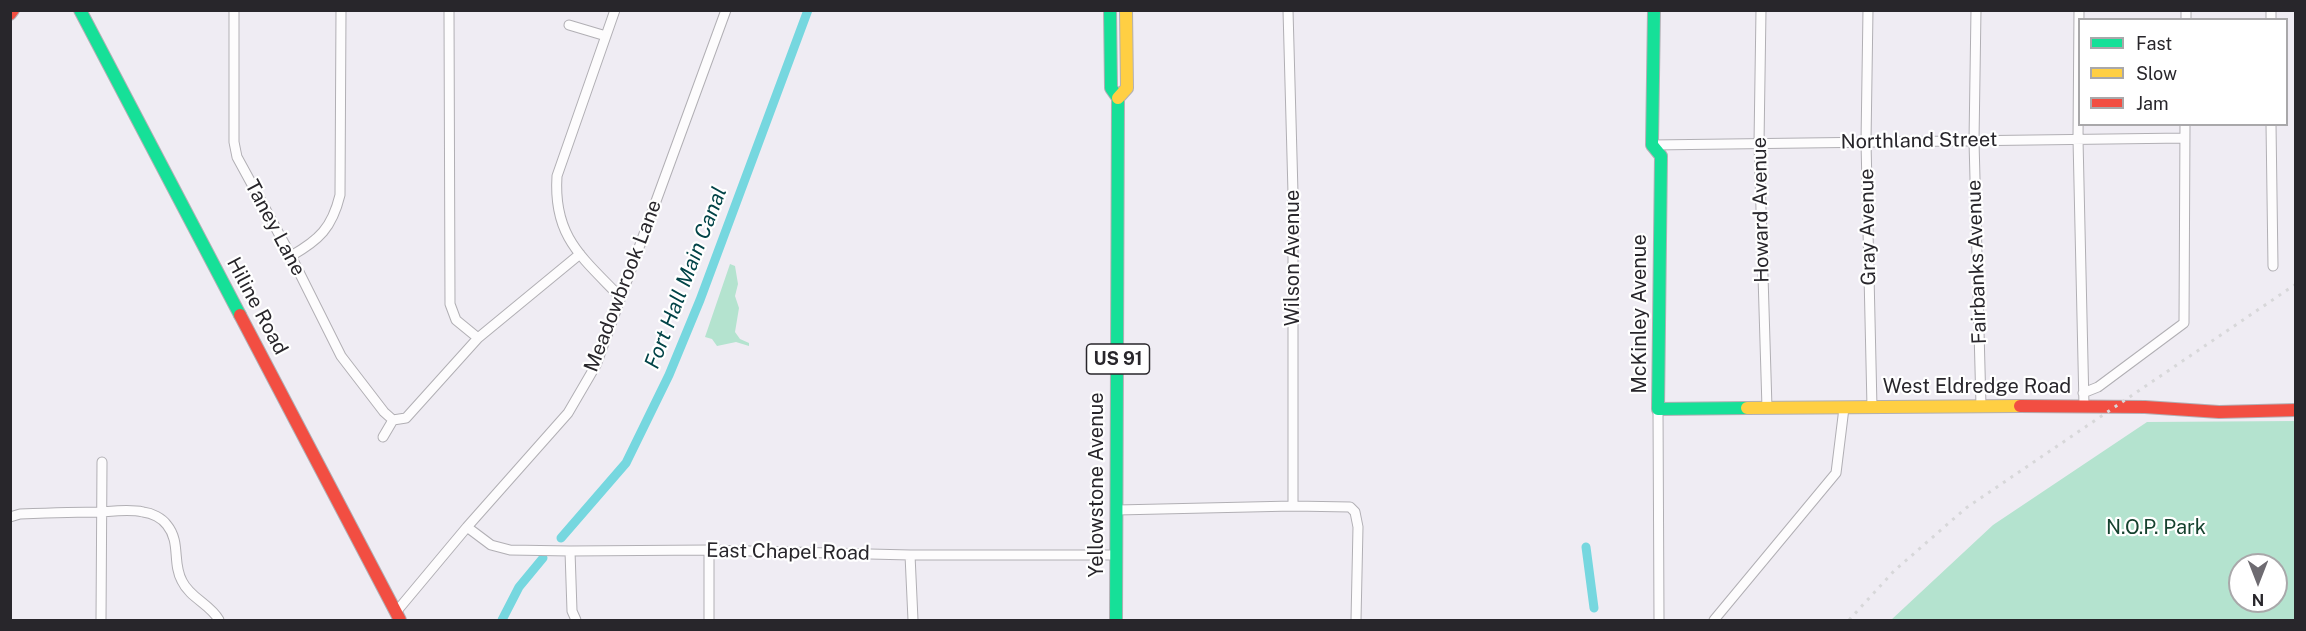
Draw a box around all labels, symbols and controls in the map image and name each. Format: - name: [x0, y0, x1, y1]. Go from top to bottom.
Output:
- legend: [2078, 18, 2288, 126]
- text: Fast: [2136, 33, 2172, 54]
- text: Slow: [2136, 63, 2177, 84]
- text: Jam: [2136, 93, 2169, 114]
- street label: Northland Street: [1840, 128, 1998, 154]
- street label: Howard Avenue: [1748, 137, 1774, 283]
- street label: Gray Avenue: [1855, 168, 1881, 286]
- street label: Taney Lane: [240, 176, 310, 280]
- street label: Fairbanks Avenue: [1962, 179, 1992, 345]
- water label: Fort Hall Main Canal: [640, 183, 732, 373]
- street label: Wilson Avenue: [1281, 190, 1305, 326]
- street label: Meadowbrook Lane: [579, 197, 667, 375]
- street label: McKinley Avenue: [1628, 234, 1652, 394]
- street label: Hiline Road: [221, 253, 293, 359]
- road number: US 91: [1086, 344, 1150, 374]
- street label: West Eldredge Road: [1883, 375, 2071, 399]
- street label: Yellowstone Avenue: [1085, 392, 1109, 578]
- park label: N.O.P. Park: [2106, 516, 2206, 540]
- street label: East Chapel Road: [706, 539, 870, 565]
- north arrow: [2228, 553, 2288, 613]
- text: N: [2252, 590, 2264, 609]

